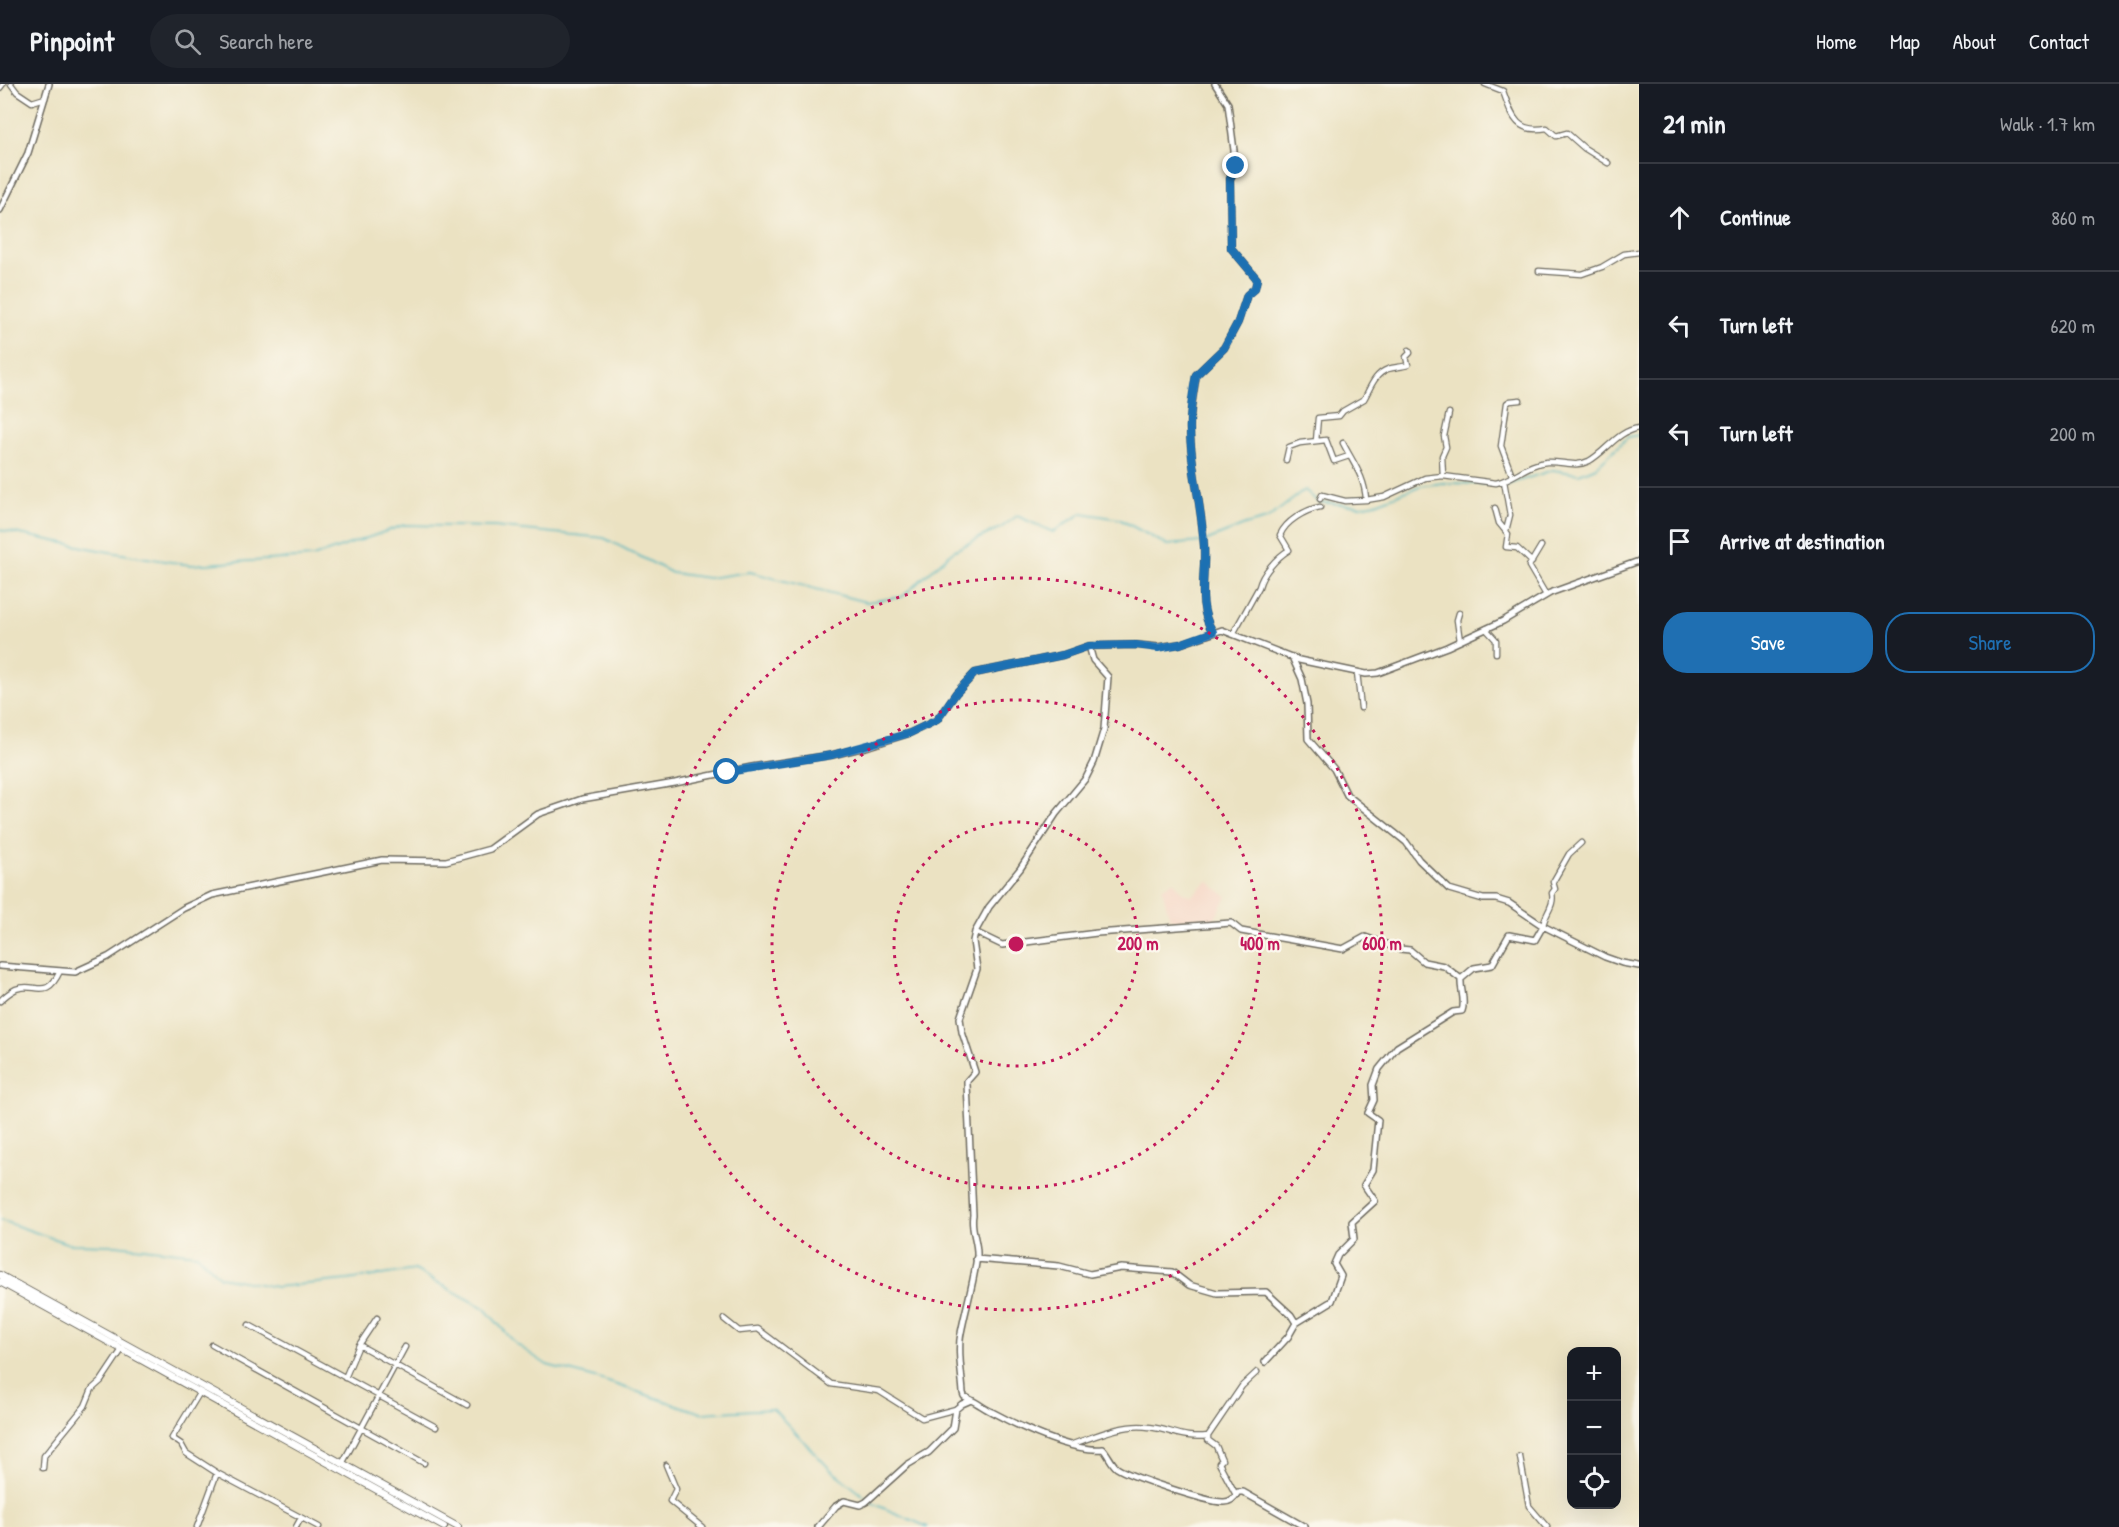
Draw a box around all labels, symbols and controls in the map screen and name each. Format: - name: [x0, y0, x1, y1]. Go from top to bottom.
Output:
- search box: [150, 14, 570, 68]
- text: Pinpoint: [30, 22, 114, 60]
- icon: search: [171, 25, 204, 58]
- text: Search here: [219, 26, 313, 56]
- text: Home: [1816, 27, 1857, 56]
- text: Map: [1890, 27, 1920, 56]
- text: About: [1953, 27, 1996, 56]
- text: Contact: [2029, 27, 2089, 56]
- text: 21 min: [1663, 106, 1726, 141]
- text: Walk · 1.7 km: [2000, 110, 2095, 137]
- route end: [1222, 152, 1248, 178]
- icon: ahead: [1663, 201, 1696, 234]
- text: Continue: [1720, 202, 1791, 232]
- text: 860 m: [2051, 204, 2095, 231]
- icon: left: [1663, 309, 1696, 342]
- text: Turn left: [1720, 310, 1793, 340]
- text: 620 m: [2051, 312, 2095, 339]
- icon: left: [1663, 417, 1696, 450]
- text: Turn left: [1720, 418, 1793, 448]
- text: 200 m: [2050, 420, 2095, 447]
- icon: arrive: [1663, 525, 1696, 558]
- text: Arrive at destination: [1720, 526, 1885, 556]
- button: Save: [1663, 612, 1873, 673]
- button: Share: [1885, 612, 2095, 673]
- route start: [713, 758, 739, 784]
- text: 200 m: [1118, 931, 1158, 956]
- text: 400 m: [1240, 931, 1280, 956]
- text: 600 m: [1362, 931, 1402, 956]
- centre of rings: [1006, 934, 1026, 954]
- map controls: [1567, 1347, 1621, 1509]
- button: +: [1567, 1347, 1621, 1401]
- button: −: [1567, 1401, 1621, 1455]
- button: locate: [1567, 1455, 1621, 1509]

